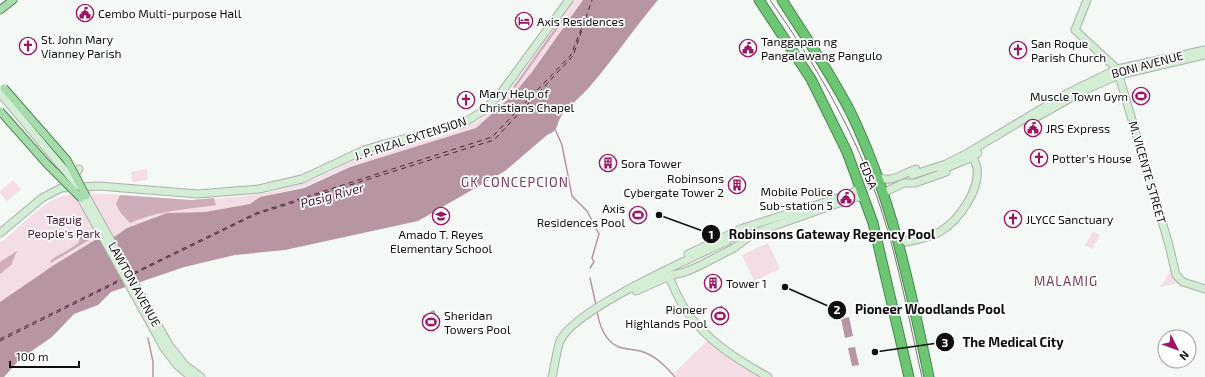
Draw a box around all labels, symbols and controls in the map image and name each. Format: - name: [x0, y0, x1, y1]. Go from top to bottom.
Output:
- public building icon: Cembo Multi-purpose Hall: [75, 3, 95, 23]
- place label: Cembo Multi-purpose Hall: [98, 6, 242, 20]
- hotel icon: Axis Residences: [514, 11, 534, 31]
- place label: Axis Residences: [537, 14, 624, 28]
- place label: St. John Mary Vianney Parish: [41, 32, 121, 60]
- place label: Tanggapan ng Pangalawang Pangulo: [761, 34, 882, 62]
- church icon: St. John Mary Vianney Parish: [18, 36, 38, 56]
- place label: San Roque Parish Church: [1031, 36, 1106, 64]
- public building icon: Tanggapan ng Pangalawang Pangulo: [738, 38, 758, 58]
- church icon: San Roque Parish Church: [1008, 40, 1028, 60]
- street label: BONI AVENUE: [1110, 48, 1185, 80]
- place label: Mary Help of Christians Chapel: [479, 86, 574, 114]
- sports icon: Muscle Town Gym: [1131, 86, 1151, 106]
- place label: Muscle Town Gym: [1030, 89, 1128, 103]
- church icon: Mary Help of Christians Chapel: [456, 90, 476, 110]
- street label: J. P. RIZAL EXTENSION: [352, 113, 468, 163]
- public building icon: JRS Express: [1023, 118, 1043, 138]
- street label: M. VICENTE STREET: [1127, 119, 1169, 225]
- place label: JRS Express: [1046, 121, 1110, 135]
- church icon: Potter's House: [1029, 148, 1049, 168]
- place label: Potter's House: [1052, 151, 1132, 165]
- building icon: Sora Tower: [598, 153, 618, 173]
- place label: Sora Tower: [621, 156, 682, 170]
- street label: EDSA: [857, 159, 881, 192]
- place label: Robinsons Cybergate Tower 2: [624, 171, 724, 199]
- district label: GK CONCEPCION: [461, 174, 569, 190]
- building icon: Robinsons Cybergate Tower 2: [727, 175, 747, 195]
- water label: Pasig River: [298, 179, 367, 211]
- place label: Mobile Police Sub-station 5: [759, 184, 833, 212]
- public building icon: Mobile Police Sub-station 5: [836, 188, 856, 208]
- place label: Axis Residences Pool: [537, 201, 625, 229]
- sports icon: Axis Residences Pool: [628, 205, 648, 225]
- school or university icon: Amado T. Reyes Elementary School: [431, 206, 451, 226]
- church icon: JLYCC Sanctuary: [1003, 209, 1023, 229]
- park label: Taguig People's Park: [28, 212, 100, 240]
- place label: JLYCC Sanctuary: [1026, 212, 1114, 226]
- callout: Robinsons Gateway Regency Pool: [701, 222, 943, 247]
- text: Robinsons Gateway Regency Pool: [729, 226, 936, 242]
- place label: Amado T. Reyes Elementary School: [390, 227, 493, 255]
- text: 1: [708, 227, 714, 241]
- street label: LAWTON AVENUE: [106, 239, 164, 329]
- building icon: Tower 1: [703, 273, 723, 293]
- district label: MALAMIG: [1034, 273, 1098, 289]
- place label: Tower 1: [726, 276, 767, 290]
- callout: Pioneer Woodlands Pool: [827, 297, 1013, 322]
- text: Pioneer Woodlands Pool: [855, 301, 1006, 317]
- place label: Pioneer Highlands Pool: [625, 302, 707, 330]
- text: 2: [834, 302, 841, 316]
- sports icon: Pioneer Highlands Pool: [710, 306, 730, 326]
- place label: Sheridan Towers Pool: [444, 308, 511, 336]
- sports icon: Sheridan Towers Pool: [421, 312, 441, 332]
- north arrow: [1157, 329, 1197, 369]
- callout: The Medical City: [935, 330, 1072, 355]
- text: The Medical City: [962, 334, 1064, 350]
- text: 3: [942, 335, 949, 349]
- scale bar: [10, 343, 79, 369]
- text: 100 m: [16, 349, 48, 363]
- text: N: [1177, 349, 1192, 363]

